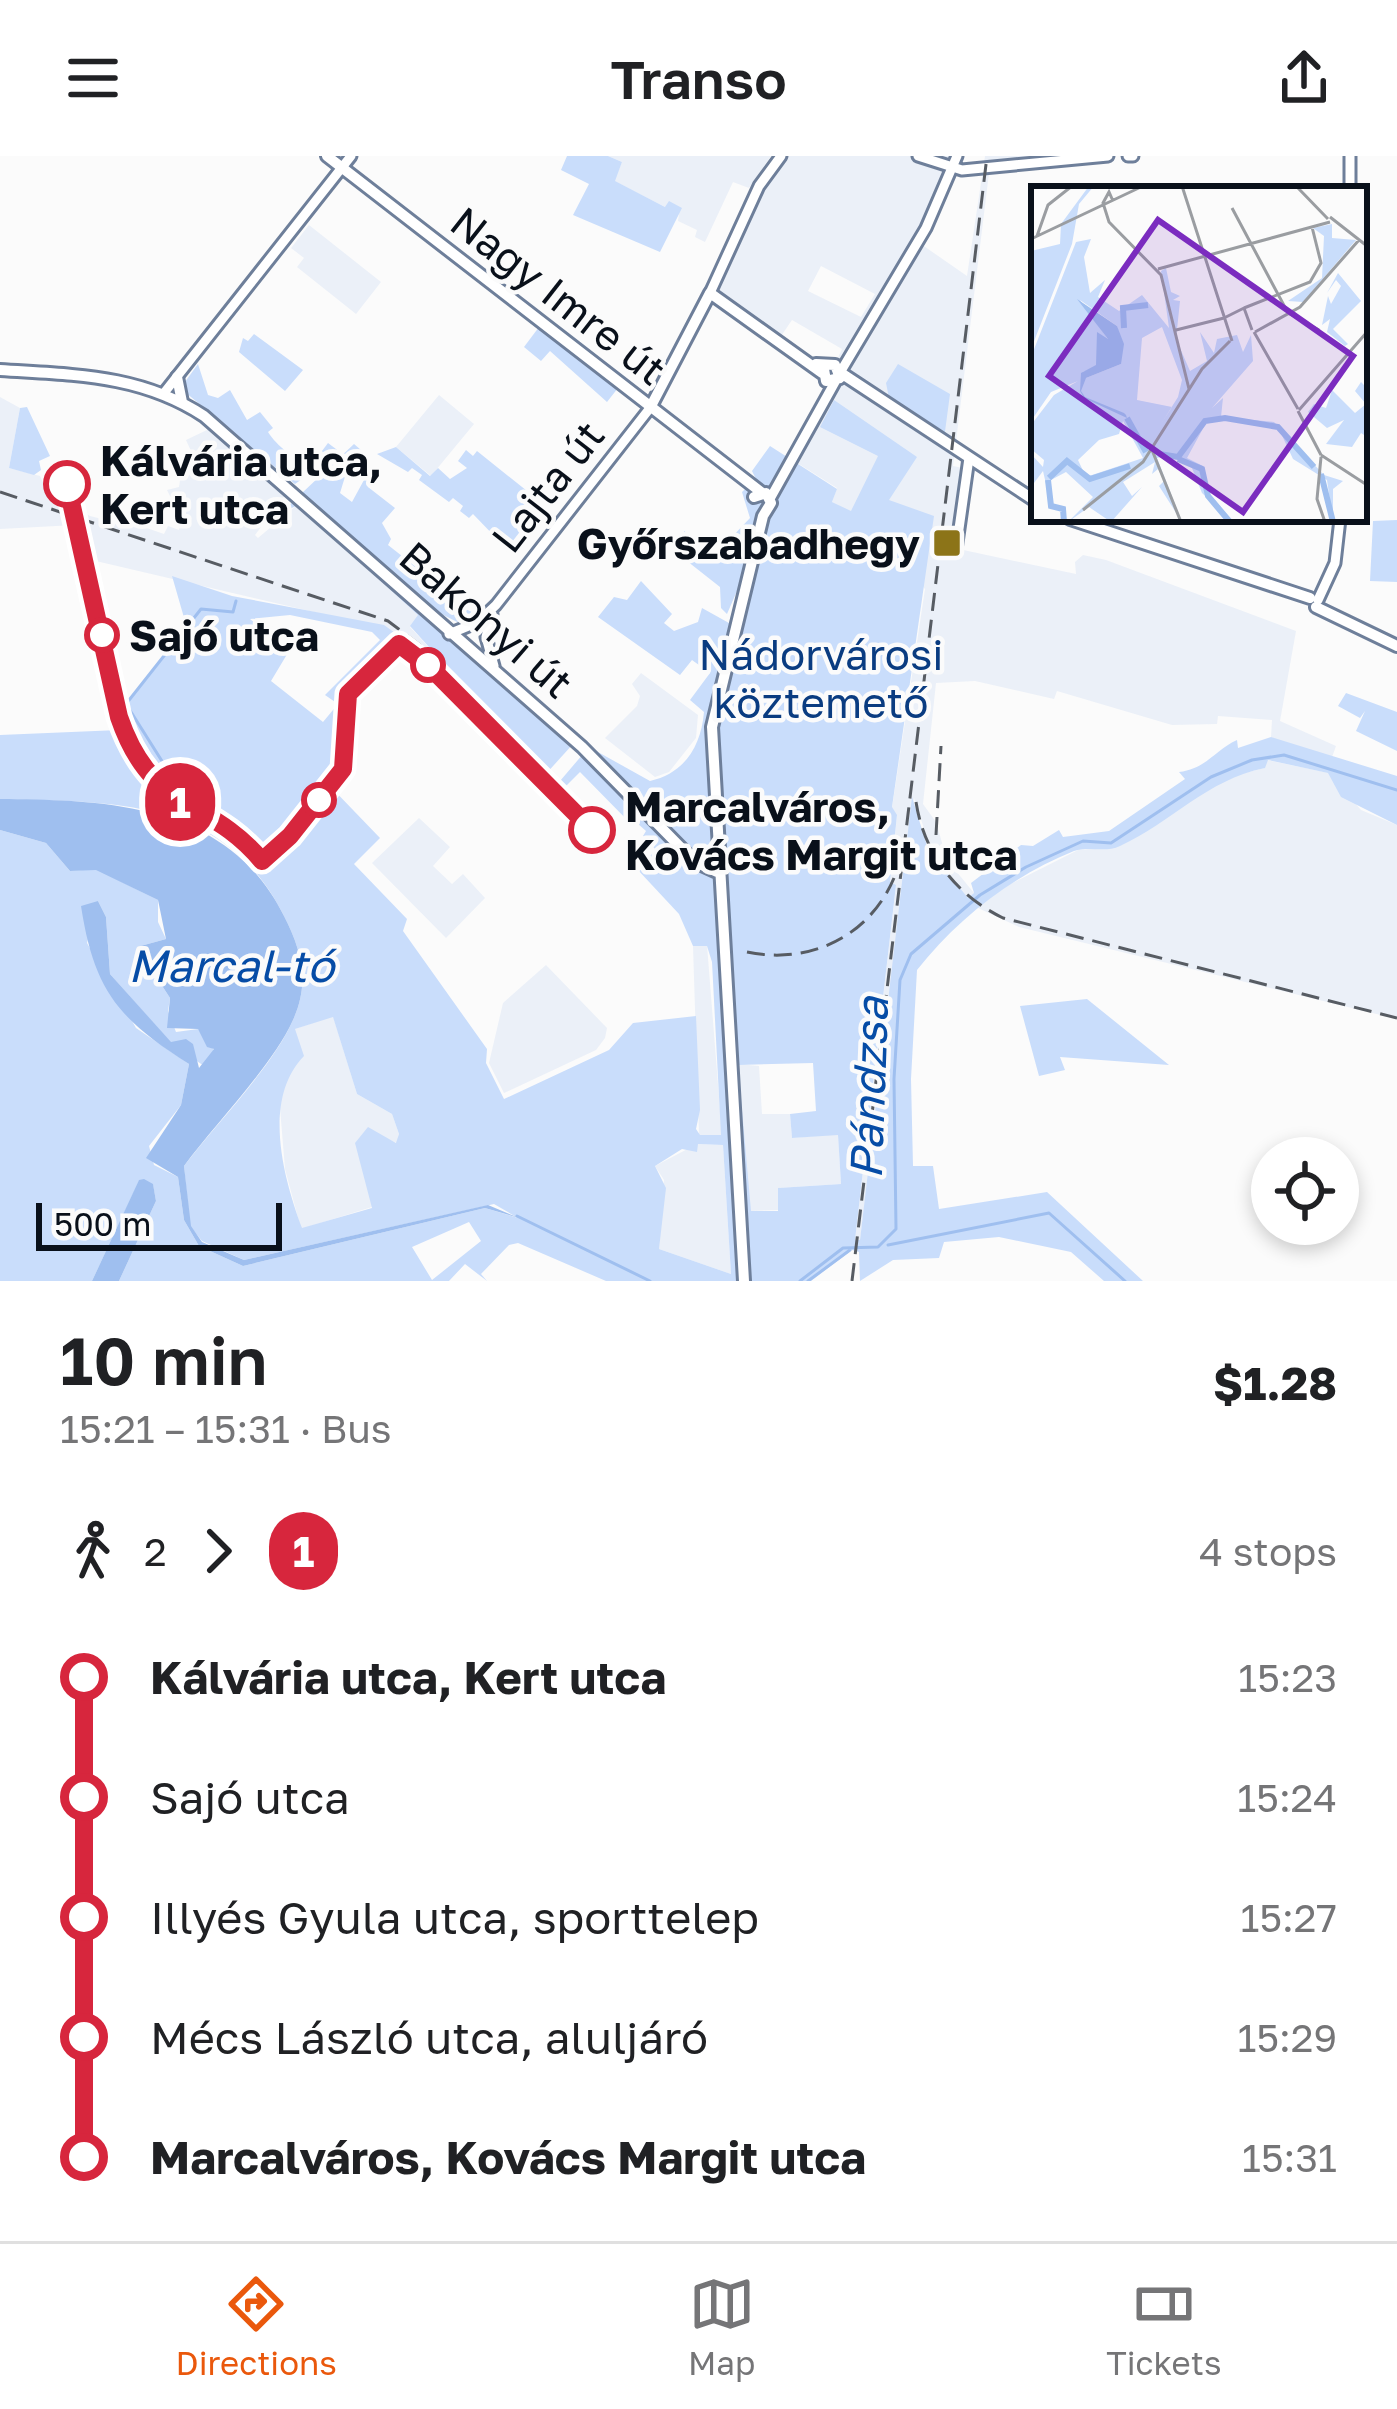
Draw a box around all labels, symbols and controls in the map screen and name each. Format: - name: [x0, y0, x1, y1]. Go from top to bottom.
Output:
- icon: menu: [60, 45, 126, 111]
- icon: share: [1271, 45, 1337, 111]
- text: Transo: [610, 46, 787, 111]
- inset map: [1031, 186, 1367, 522]
- street label: Nagy Imre út: [442, 196, 676, 394]
- street label: Lajta út: [480, 410, 614, 562]
- place label: Kálvária utca, Kert utca: [100, 435, 382, 533]
- marker: Kálvária utca, Kert utca: [45, 462, 89, 506]
- place label: Győrszabadhegy: [577, 518, 920, 568]
- marker: Győrszabadhegy: [931, 527, 963, 559]
- street label: Bakonyi út: [390, 530, 584, 708]
- place label: Sajó utca: [129, 610, 319, 660]
- marker: Sajó utca: [86, 619, 118, 651]
- park label: Nádorvárosi köztemető: [699, 629, 944, 727]
- unlabelled marker: [412, 649, 444, 681]
- line badge: 1: [141, 763, 219, 841]
- text: 1: [169, 777, 191, 827]
- place label: Marcalváros, Kovács Margit utca: [625, 781, 1018, 879]
- unlabelled marker: [303, 784, 335, 816]
- marker: Marcalváros, Kovács Margit utca: [570, 808, 614, 852]
- water label: Marcal-tó: [128, 938, 338, 992]
- water label: Pándzsa: [838, 995, 898, 1180]
- map controls: [1251, 1137, 1359, 1245]
- button: locate: [1251, 1137, 1359, 1245]
- scale bar: [36, 1197, 282, 1250]
- text: 500 m: [54, 1204, 152, 1243]
- text: 10 min: [60, 1320, 268, 1400]
- text: $1.28: [1213, 1356, 1337, 1410]
- text: 15:21 – 15:31 · Bus: [60, 1405, 392, 1452]
- icon: walk: [60, 1518, 126, 1584]
- icon: forward: [185, 1518, 251, 1584]
- text: 1: [293, 1526, 314, 1576]
- text: 2: [144, 1528, 167, 1575]
- text: 4 stops: [1199, 1528, 1337, 1575]
- text: Kálvária utca, Kert utca: [150, 1650, 666, 1704]
- text: 15:23: [1238, 1654, 1337, 1701]
- text: Sajó utca: [150, 1770, 350, 1824]
- text: 15:24: [1237, 1774, 1337, 1821]
- text: Illyés Gyula utca, sporttelep: [150, 1890, 759, 1944]
- text: 15:27: [1240, 1894, 1337, 1941]
- text: Mécs László utca, aluljáró: [150, 2010, 708, 2064]
- text: 15:29: [1238, 2014, 1337, 2061]
- text: Marcalváros, Kovács Margit utca: [150, 2130, 866, 2184]
- text: 15:31: [1242, 2134, 1337, 2181]
- tab: Directions: [176, 2271, 337, 2382]
- tab: Map: [688, 2271, 755, 2382]
- tab: Tickets: [1106, 2271, 1221, 2382]

